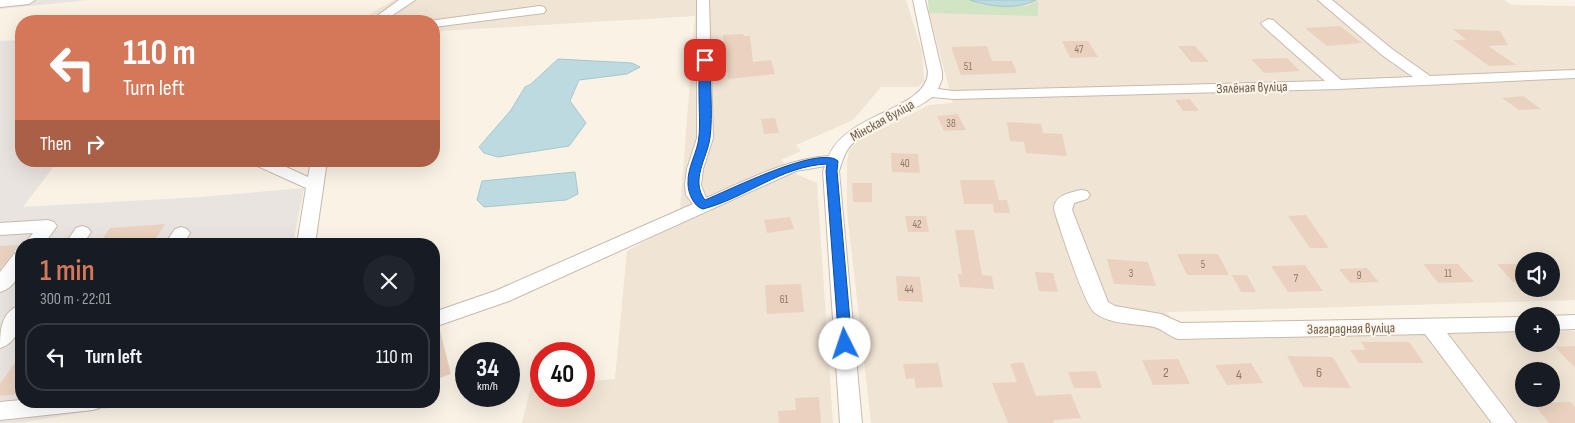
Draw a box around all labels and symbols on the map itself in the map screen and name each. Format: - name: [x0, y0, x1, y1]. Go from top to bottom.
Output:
- pin: [684, 39, 726, 81]
- house number: 47: [1075, 43, 1084, 56]
- house number: 51: [964, 60, 972, 73]
- street label: Зялёная вуліца: [1216, 78, 1288, 97]
- street label: Мінская вуліца: [847, 96, 917, 145]
- house number: 38: [946, 117, 956, 130]
- house number: 40: [900, 157, 910, 170]
- house number: 42: [912, 218, 922, 231]
- house number: 5: [1201, 258, 1205, 271]
- house number: 3: [1129, 267, 1134, 280]
- house number: 11: [1444, 267, 1452, 280]
- house number: 9: [1357, 269, 1362, 282]
- house number: 7: [1294, 272, 1299, 285]
- house number: 44: [904, 283, 914, 296]
- house number: 61: [780, 293, 788, 306]
- position arrow: [818, 317, 870, 369]
- street label: Загарадная вуліца: [1307, 319, 1395, 338]
- speed limit sign: 40: [530, 342, 595, 407]
- house number: 2: [1163, 364, 1169, 381]
- house number: 6: [1316, 364, 1322, 381]
- house number: 4: [1236, 366, 1242, 383]

